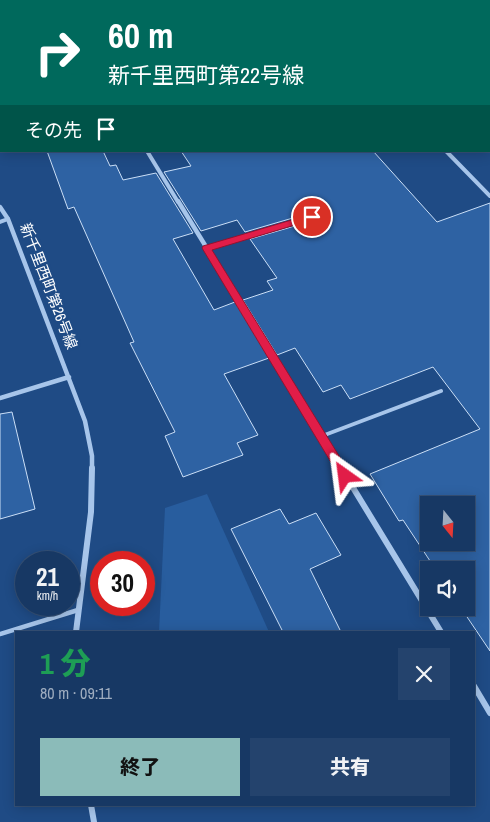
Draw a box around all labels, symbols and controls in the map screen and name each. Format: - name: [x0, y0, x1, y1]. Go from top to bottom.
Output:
- text: 60 m: [108, 12, 173, 59]
- icon: right: [25, 20, 90, 85]
- text: 新千里西町第22号線: [108, 60, 304, 90]
- icon: arrive: [92, 115, 120, 143]
- text: その先: [25, 117, 82, 143]
- pin: [291, 196, 333, 238]
- icon: arrive: [298, 203, 326, 231]
- street label: 新千里西町第26号線: [15, 220, 83, 352]
- position arrow: [318, 449, 370, 501]
- north arrow: [420, 496, 475, 551]
- map controls: [420, 496, 475, 616]
- speed limit sign: 30: [90, 551, 155, 616]
- text: 21: [36, 560, 59, 594]
- button: sound: [420, 561, 475, 616]
- text: km/h: [37, 588, 58, 604]
- text: 1 分: [40, 643, 91, 683]
- button: close: [398, 648, 450, 700]
- text: 80 m · 09:11: [40, 682, 112, 704]
- button: 終了: [40, 738, 240, 796]
- button: 共有: [250, 738, 450, 796]

